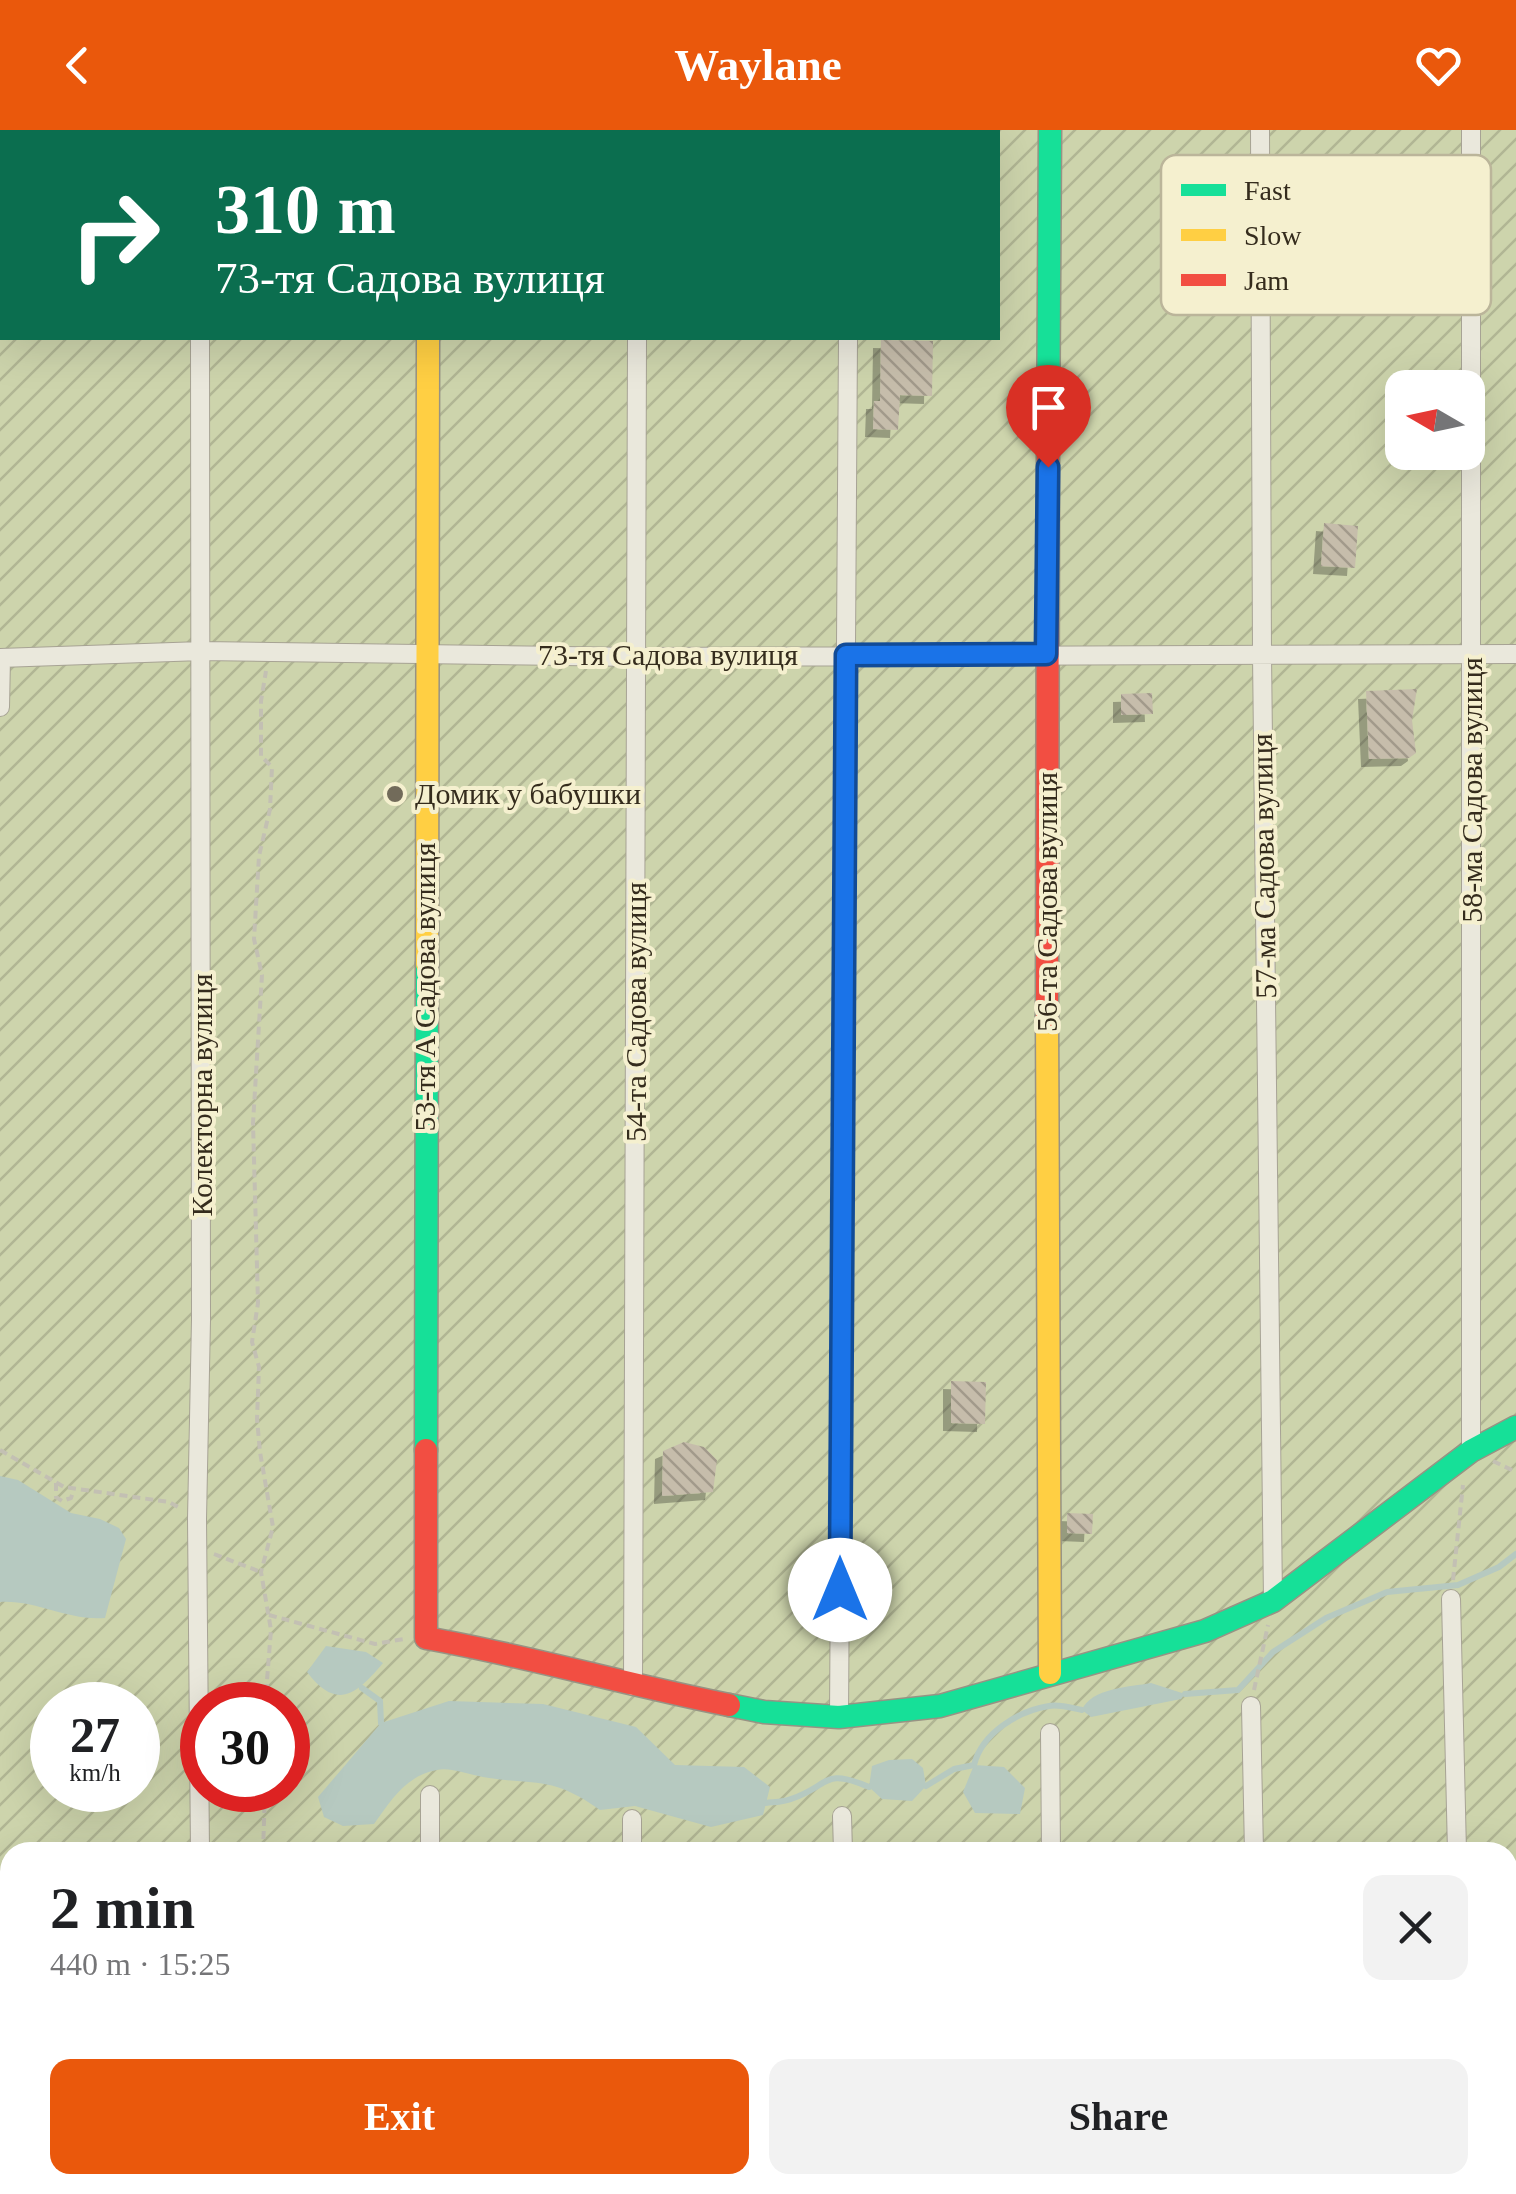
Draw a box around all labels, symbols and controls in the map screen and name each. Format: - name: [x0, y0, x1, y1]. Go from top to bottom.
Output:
- icon: back: [50, 38, 105, 93]
- icon: heart: [1411, 38, 1466, 93]
- text: Waylane: [674, 40, 842, 90]
- legend: [1161, 155, 1491, 315]
- icon: right: [50, 170, 180, 300]
- text: 310 m: [215, 171, 396, 248]
- text: Fast: [1244, 175, 1291, 206]
- text: Slow: [1244, 220, 1302, 251]
- text: 73-тя Садова вулиця: [215, 253, 605, 303]
- text: Jam: [1244, 265, 1289, 296]
- pin: [1006, 365, 1091, 468]
- north arrow: [1385, 370, 1485, 470]
- map controls: [1385, 370, 1485, 470]
- icon: arrive: [1021, 380, 1076, 435]
- street label: 73-тя Садова вулиця: [538, 638, 798, 671]
- street label: 58-ма Садова вулиця: [1455, 657, 1488, 923]
- street label: 57-ма Садова вулиця: [1245, 733, 1282, 999]
- street label: 56-та Садова вулиця: [1030, 772, 1063, 1032]
- place label: Домик у бабушки: [415, 777, 641, 810]
- marker: Домик у бабушки: [384, 783, 406, 805]
- street label: 53-тя А Садова вулиця: [408, 842, 441, 1132]
- street label: 54-та Садова вулиця: [619, 882, 652, 1142]
- street label: Колекторна вулиця: [185, 973, 218, 1216]
- position arrow: [788, 1538, 892, 1642]
- speed limit sign: 30: [180, 1682, 310, 1812]
- text: 27: [70, 1707, 120, 1763]
- text: km/h: [69, 1759, 121, 1786]
- text: 2 min: [50, 1875, 195, 1941]
- button: close: [1363, 1875, 1468, 1980]
- text: 440 m · 15:25: [50, 1946, 230, 1982]
- button: Exit: [50, 2059, 749, 2174]
- button: Share: [769, 2059, 1468, 2174]

